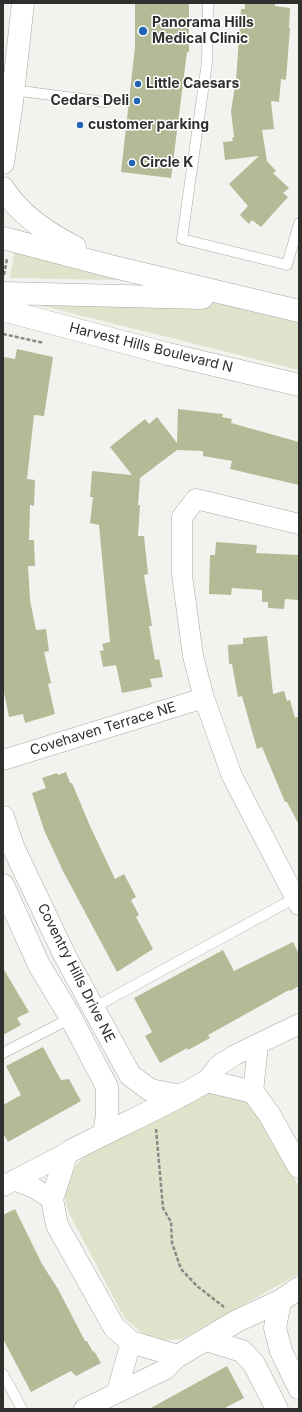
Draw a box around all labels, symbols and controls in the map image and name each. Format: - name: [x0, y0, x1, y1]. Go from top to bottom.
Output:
- place label: Panorama Hills Medical Clinic: [152, 15, 254, 48]
- marker: Panorama Hills Medical Clinic: [137, 25, 149, 37]
- place label: Little Caesars: [146, 76, 239, 92]
- marker: Little Caesars: [133, 79, 143, 89]
- place label: Cedars Deli: [50, 93, 129, 109]
- marker: Cedars Deli: [132, 96, 142, 106]
- place label: customer parking: [88, 117, 209, 133]
- marker: customer parking: [75, 120, 85, 130]
- place label: Circle K: [140, 155, 193, 171]
- marker: Circle K: [127, 158, 137, 168]
- street label: Harvest Hills Boulevard N: [67, 320, 235, 376]
- street label: Covehaven Terrace NE: [28, 699, 178, 759]
- street label: Coventry Hills Drive NE: [34, 901, 118, 1045]

